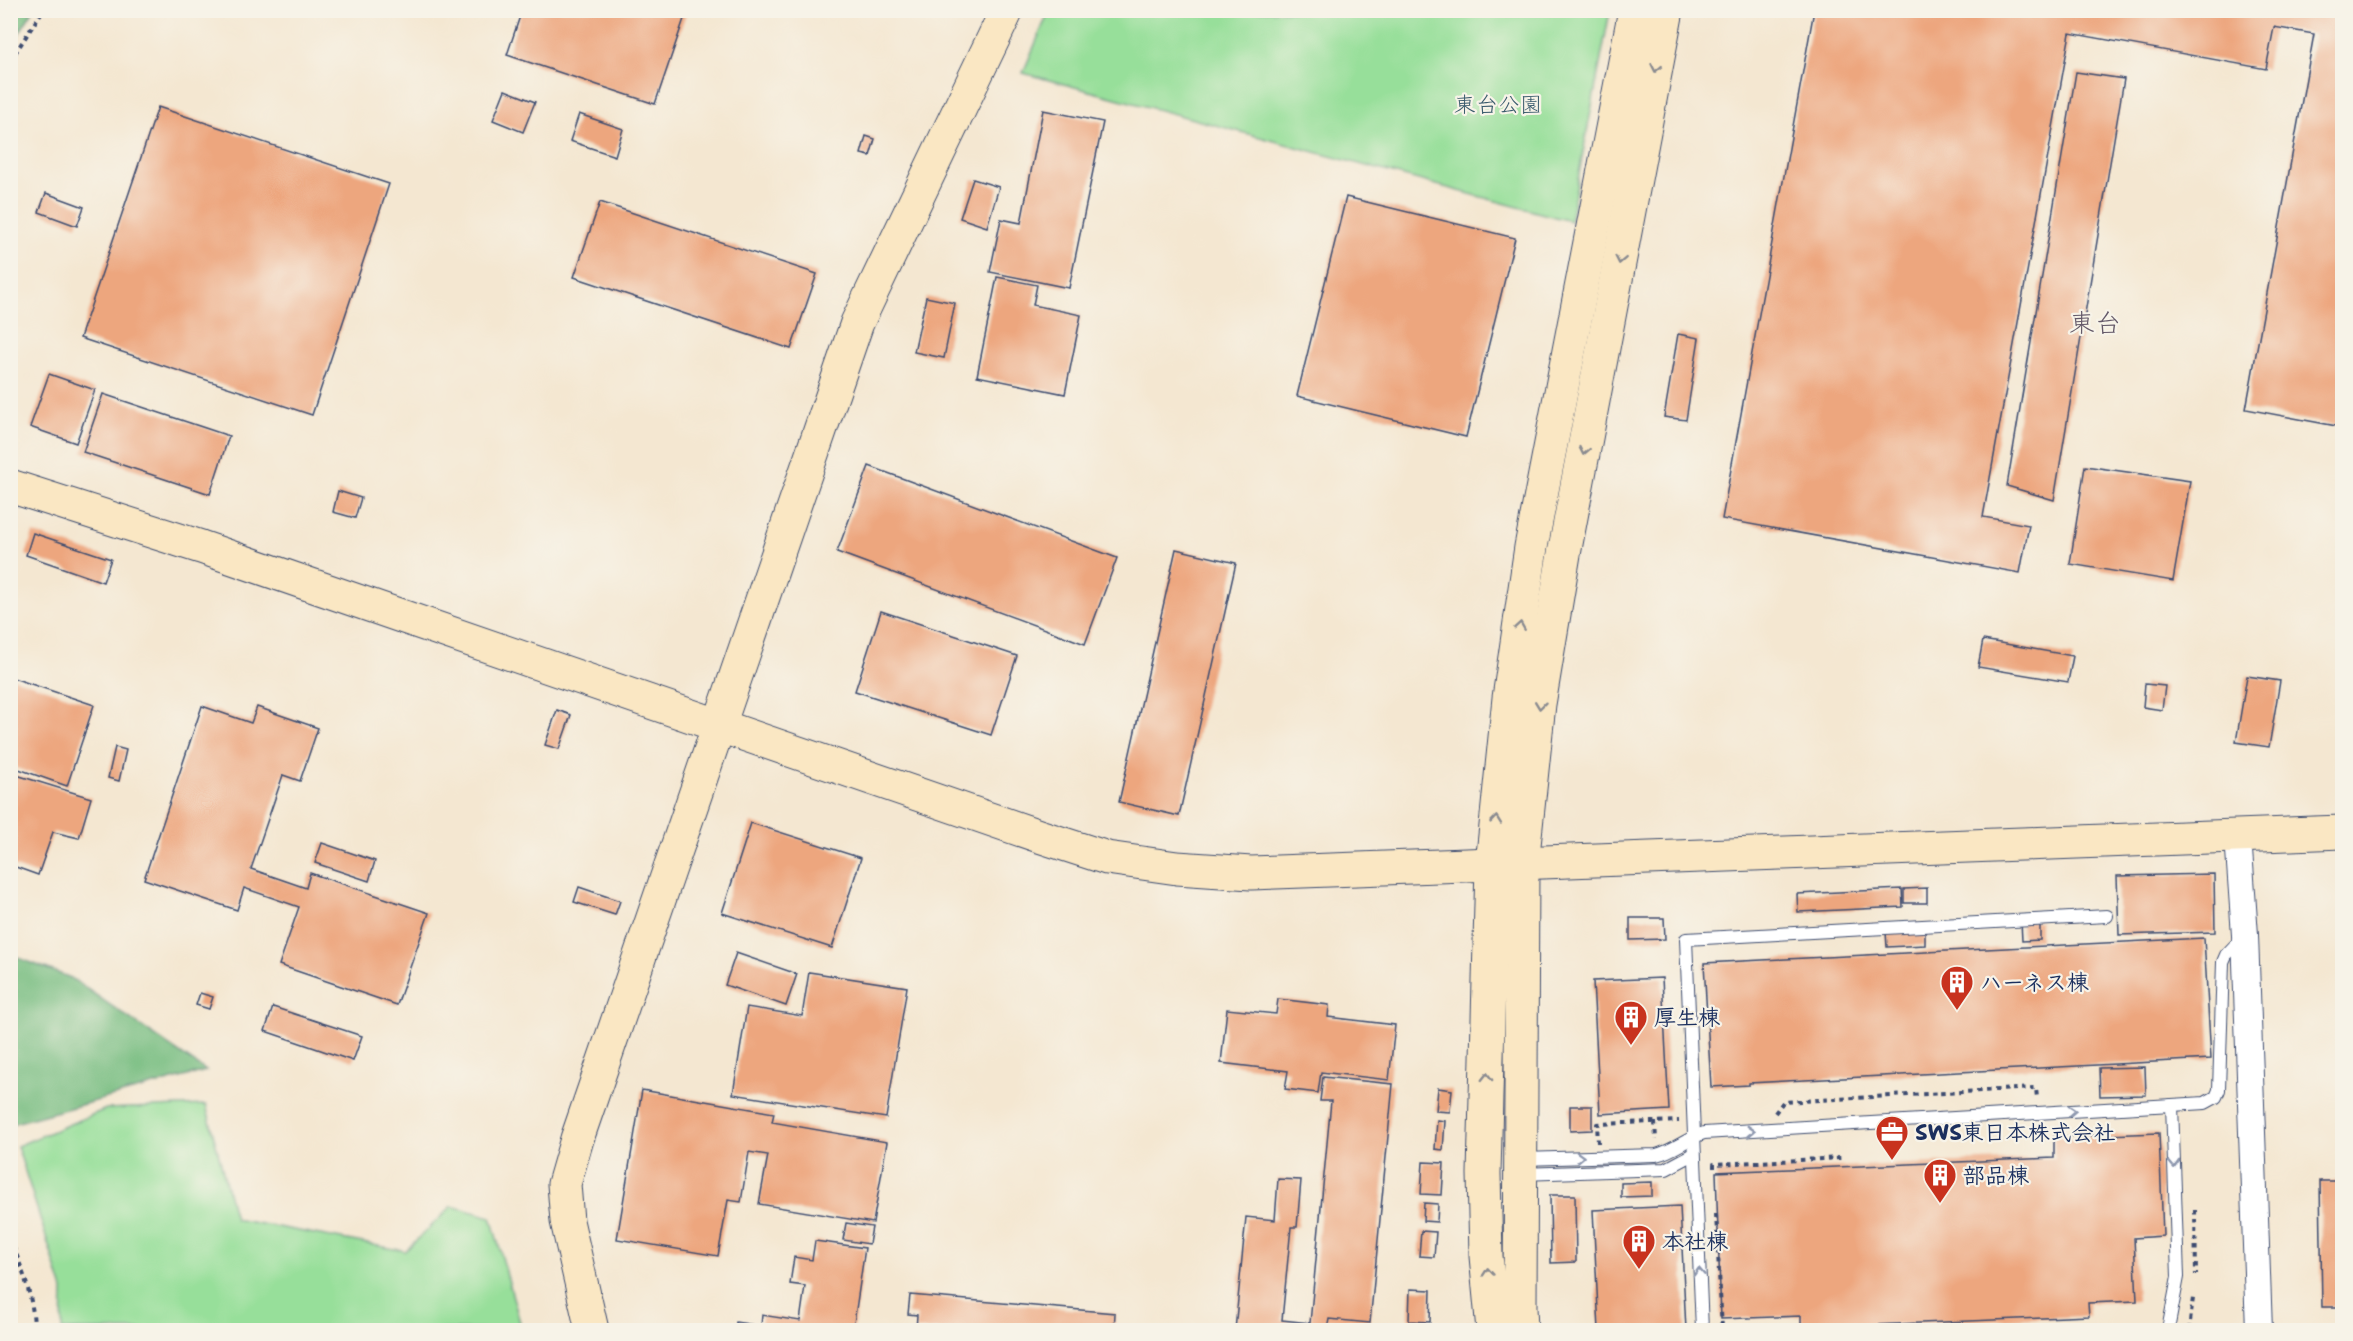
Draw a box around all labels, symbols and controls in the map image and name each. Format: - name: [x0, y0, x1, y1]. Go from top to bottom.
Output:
- one-way arrow: [1650, 63, 1663, 73]
- park label: 東台公園: [1454, 90, 1542, 119]
- one-way arrow: [1614, 254, 1627, 264]
- district label: 東台: [2069, 305, 2121, 340]
- one-way arrow: [1578, 446, 1591, 456]
- one-way arrow: [1513, 621, 1525, 631]
- one-way arrow: [1534, 701, 1546, 710]
- one-way arrow: [1489, 815, 1502, 824]
- building icon: ハーネス棟: [1939, 964, 1975, 1011]
- place label: ハーネス棟: [1980, 968, 2089, 997]
- building icon: 厚生棟: [1613, 999, 1649, 1046]
- place label: 厚生棟: [1654, 1003, 1720, 1032]
- one-way arrow: [1480, 1073, 1493, 1082]
- one-way arrow: [2067, 1105, 2076, 1118]
- office icon: SWS東日本株式会社: [1874, 1114, 1910, 1161]
- place label: SWS東日本株式会社: [1915, 1118, 2116, 1147]
- one-way arrow: [1747, 1124, 1756, 1137]
- one-way arrow: [1575, 1151, 1584, 1164]
- building icon: 部品棟: [1922, 1157, 1958, 1204]
- one-way arrow: [2168, 1159, 2180, 1168]
- place label: 部品棟: [1963, 1161, 2029, 1190]
- building icon: 本社棟: [1621, 1223, 1657, 1270]
- place label: 本社棟: [1662, 1227, 1728, 1256]
- one-way arrow: [1482, 1268, 1495, 1277]
- one-way arrow: [1693, 1268, 1706, 1277]

